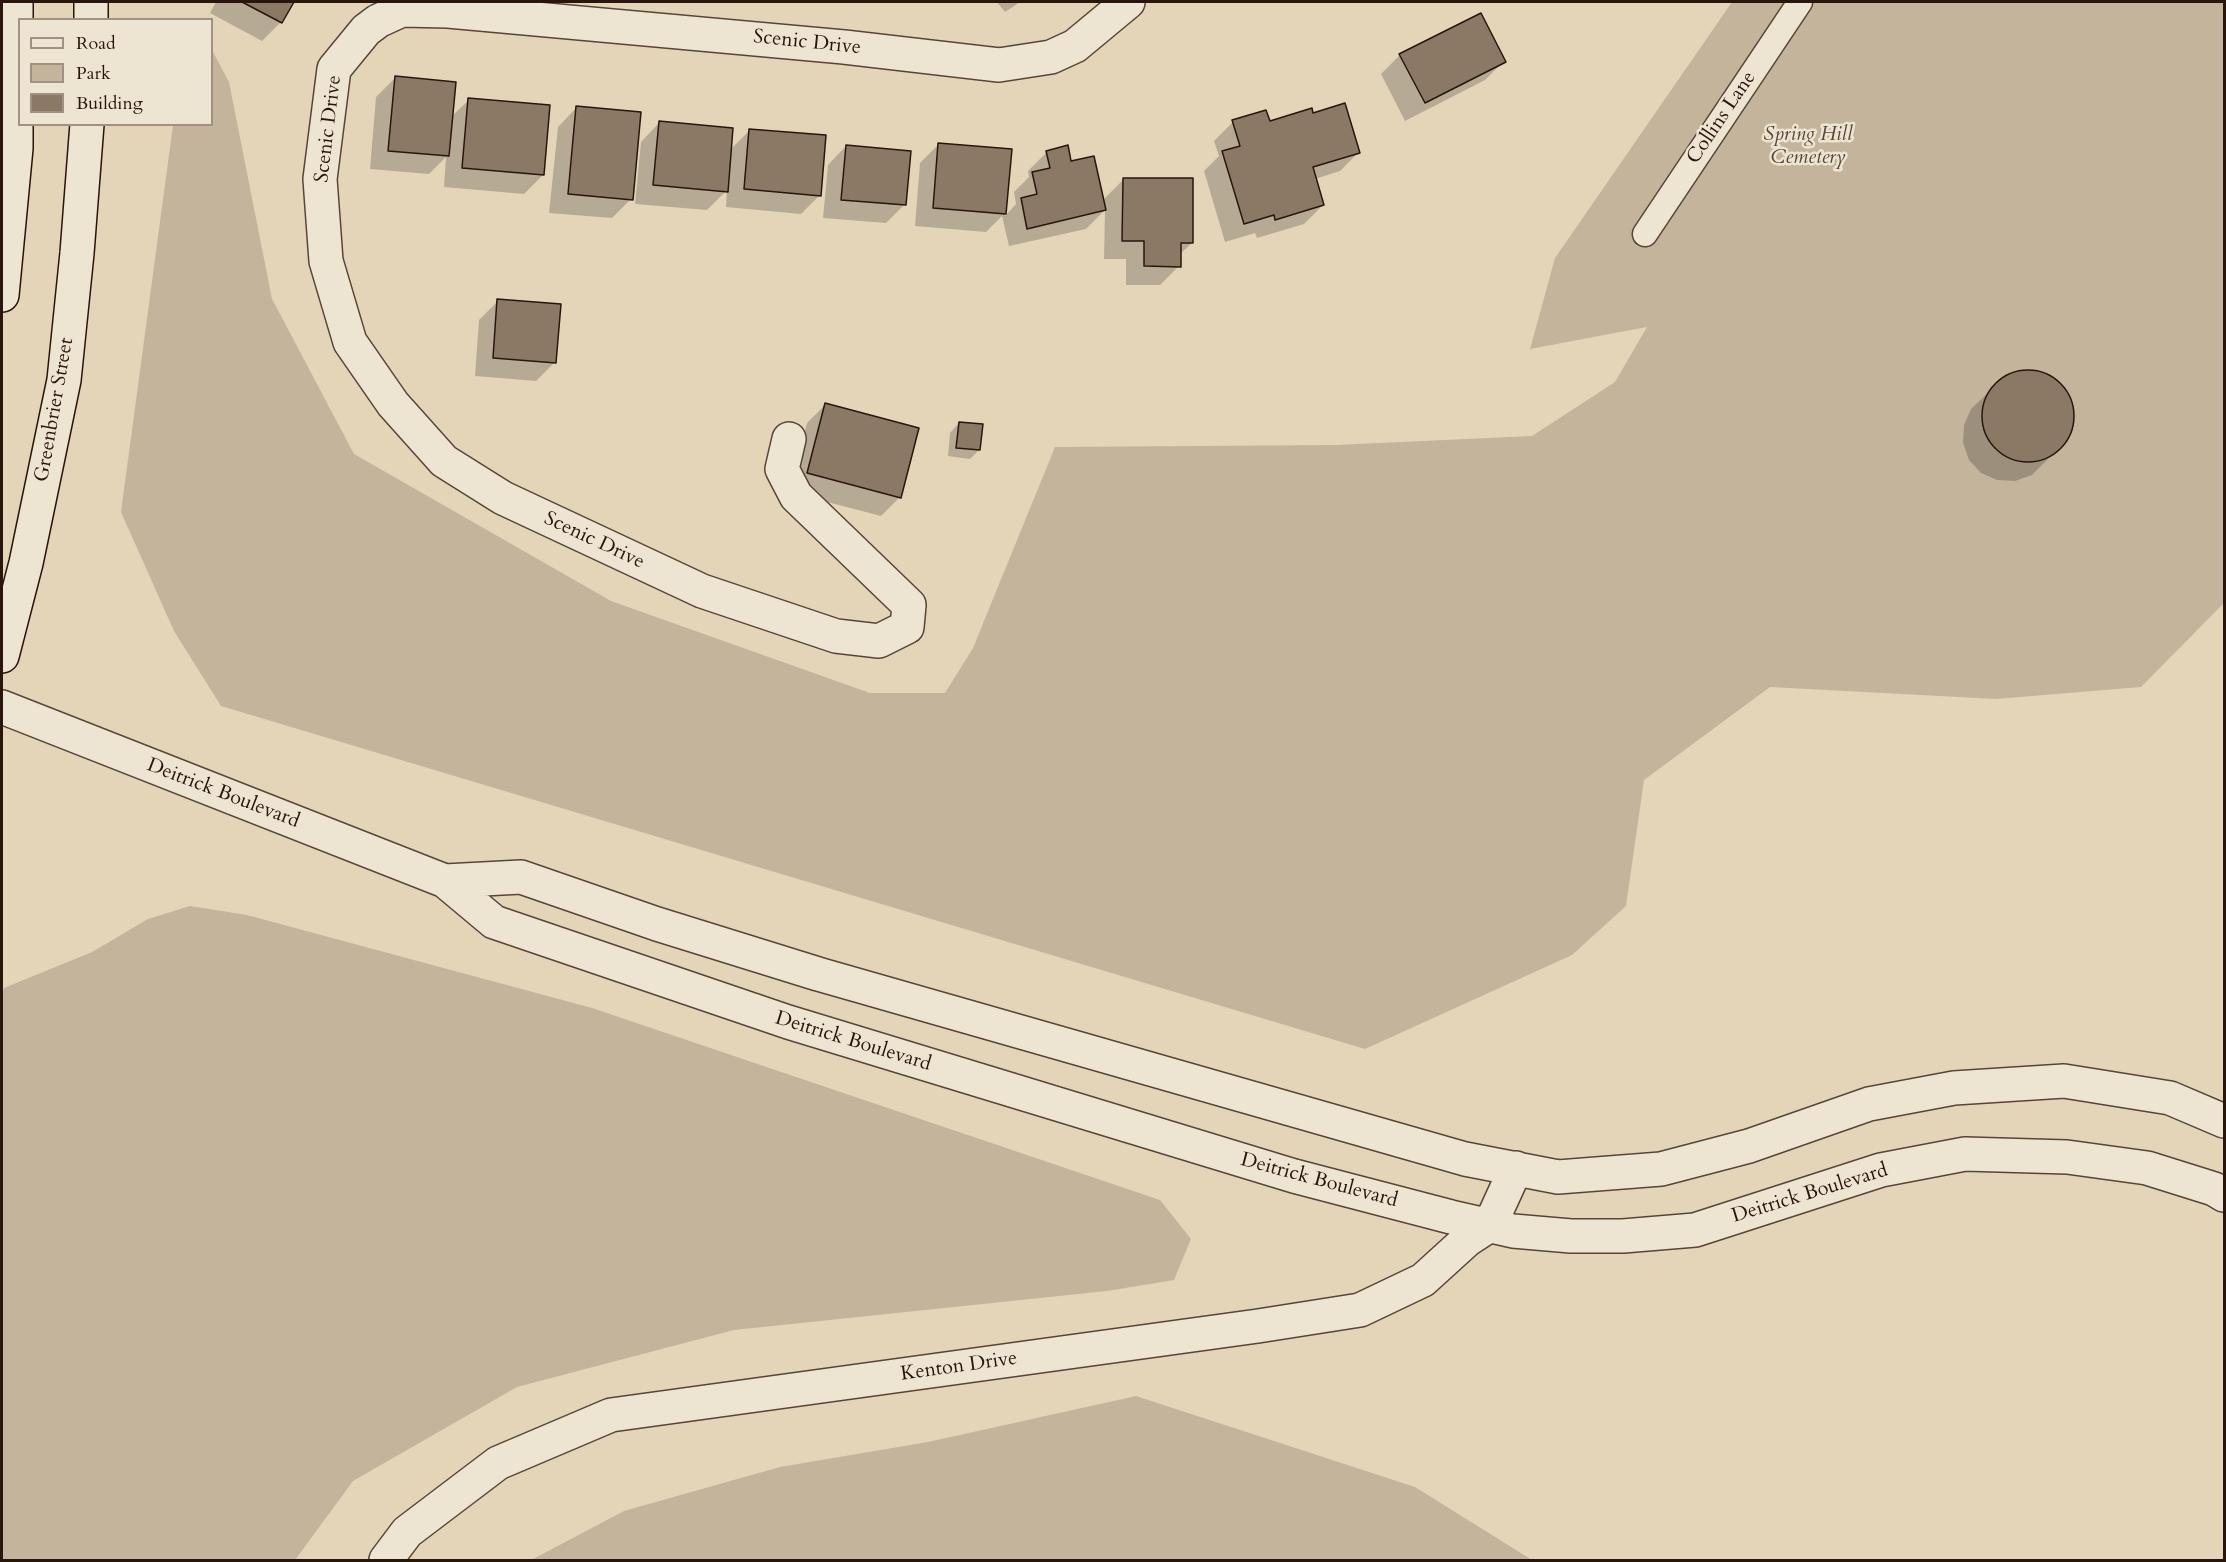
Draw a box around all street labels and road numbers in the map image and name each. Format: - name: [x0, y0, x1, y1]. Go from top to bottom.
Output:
- street label: Scenic Drive: [752, 25, 862, 61]
- street label: Collins Lane: [1682, 67, 1762, 169]
- street label: Scenic Drive: [311, 74, 347, 184]
- street label: Greenbrier Street: [30, 336, 80, 484]
- street label: Scenic Drive: [540, 507, 648, 575]
- street label: Deitrick Boulevard: [143, 754, 303, 834]
- street label: Deitrick Boulevard: [772, 1007, 934, 1077]
- street label: Deitrick Boulevard: [1238, 1148, 1400, 1214]
- street label: Deitrick Boulevard: [1729, 1159, 1891, 1229]
- street label: Kenton Drive: [899, 1347, 1019, 1387]

